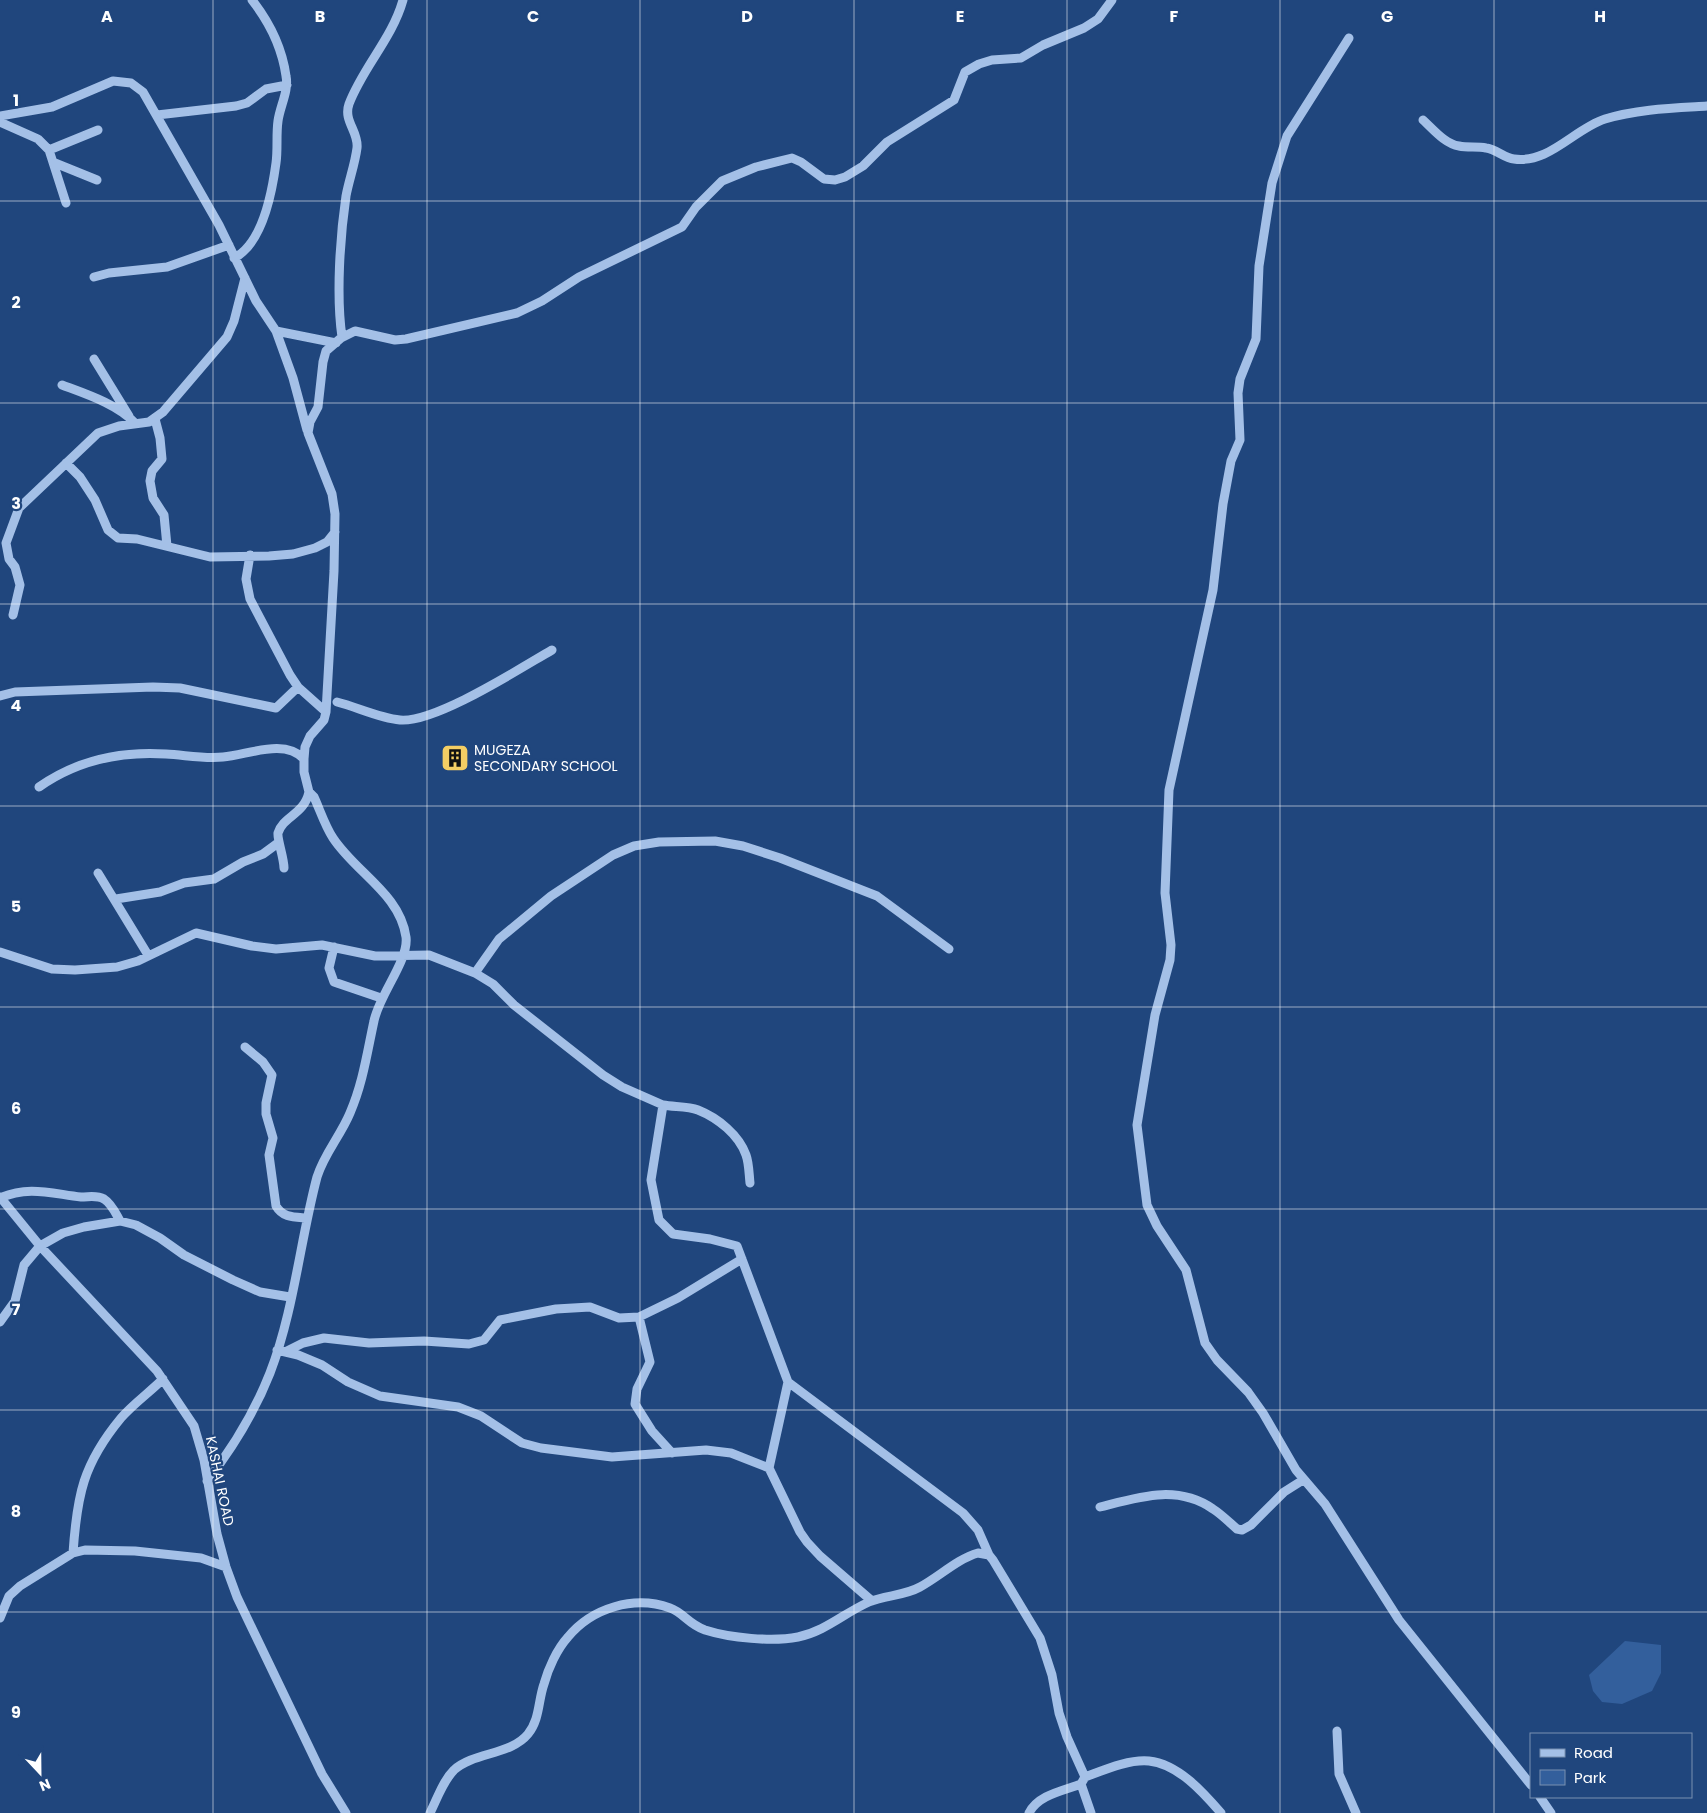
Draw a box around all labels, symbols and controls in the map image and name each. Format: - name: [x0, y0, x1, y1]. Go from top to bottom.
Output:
- text: A: [101, 5, 113, 28]
- text: B: [315, 5, 325, 28]
- text: C: [527, 5, 539, 28]
- text: D: [741, 5, 753, 28]
- text: E: [956, 5, 964, 28]
- text: F: [1170, 5, 1179, 28]
- text: G: [1381, 5, 1393, 28]
- text: H: [1594, 5, 1606, 28]
- text: 1: [13, 89, 19, 112]
- text: 2: [11, 291, 21, 314]
- text: 3: [11, 492, 21, 515]
- text: 4: [11, 694, 22, 717]
- place label: MUGEZA SECONDARY SCHOOL: [474, 740, 618, 776]
- building icon: MUGEZA SECONDARY SCHOOL: [440, 743, 470, 773]
- text: 5: [11, 895, 21, 918]
- text: 6: [11, 1097, 21, 1120]
- text: 7: [12, 1298, 21, 1321]
- street label: KASHAI ROAD: [201, 1434, 239, 1528]
- text: 8: [11, 1500, 21, 1523]
- text: 9: [11, 1701, 21, 1724]
- legend: [1530, 1733, 1692, 1798]
- text: Road: [1574, 1742, 1613, 1763]
- north arrow: [15, 1748, 65, 1798]
- text: Park: [1574, 1767, 1606, 1788]
- text: N: [36, 1774, 53, 1796]

